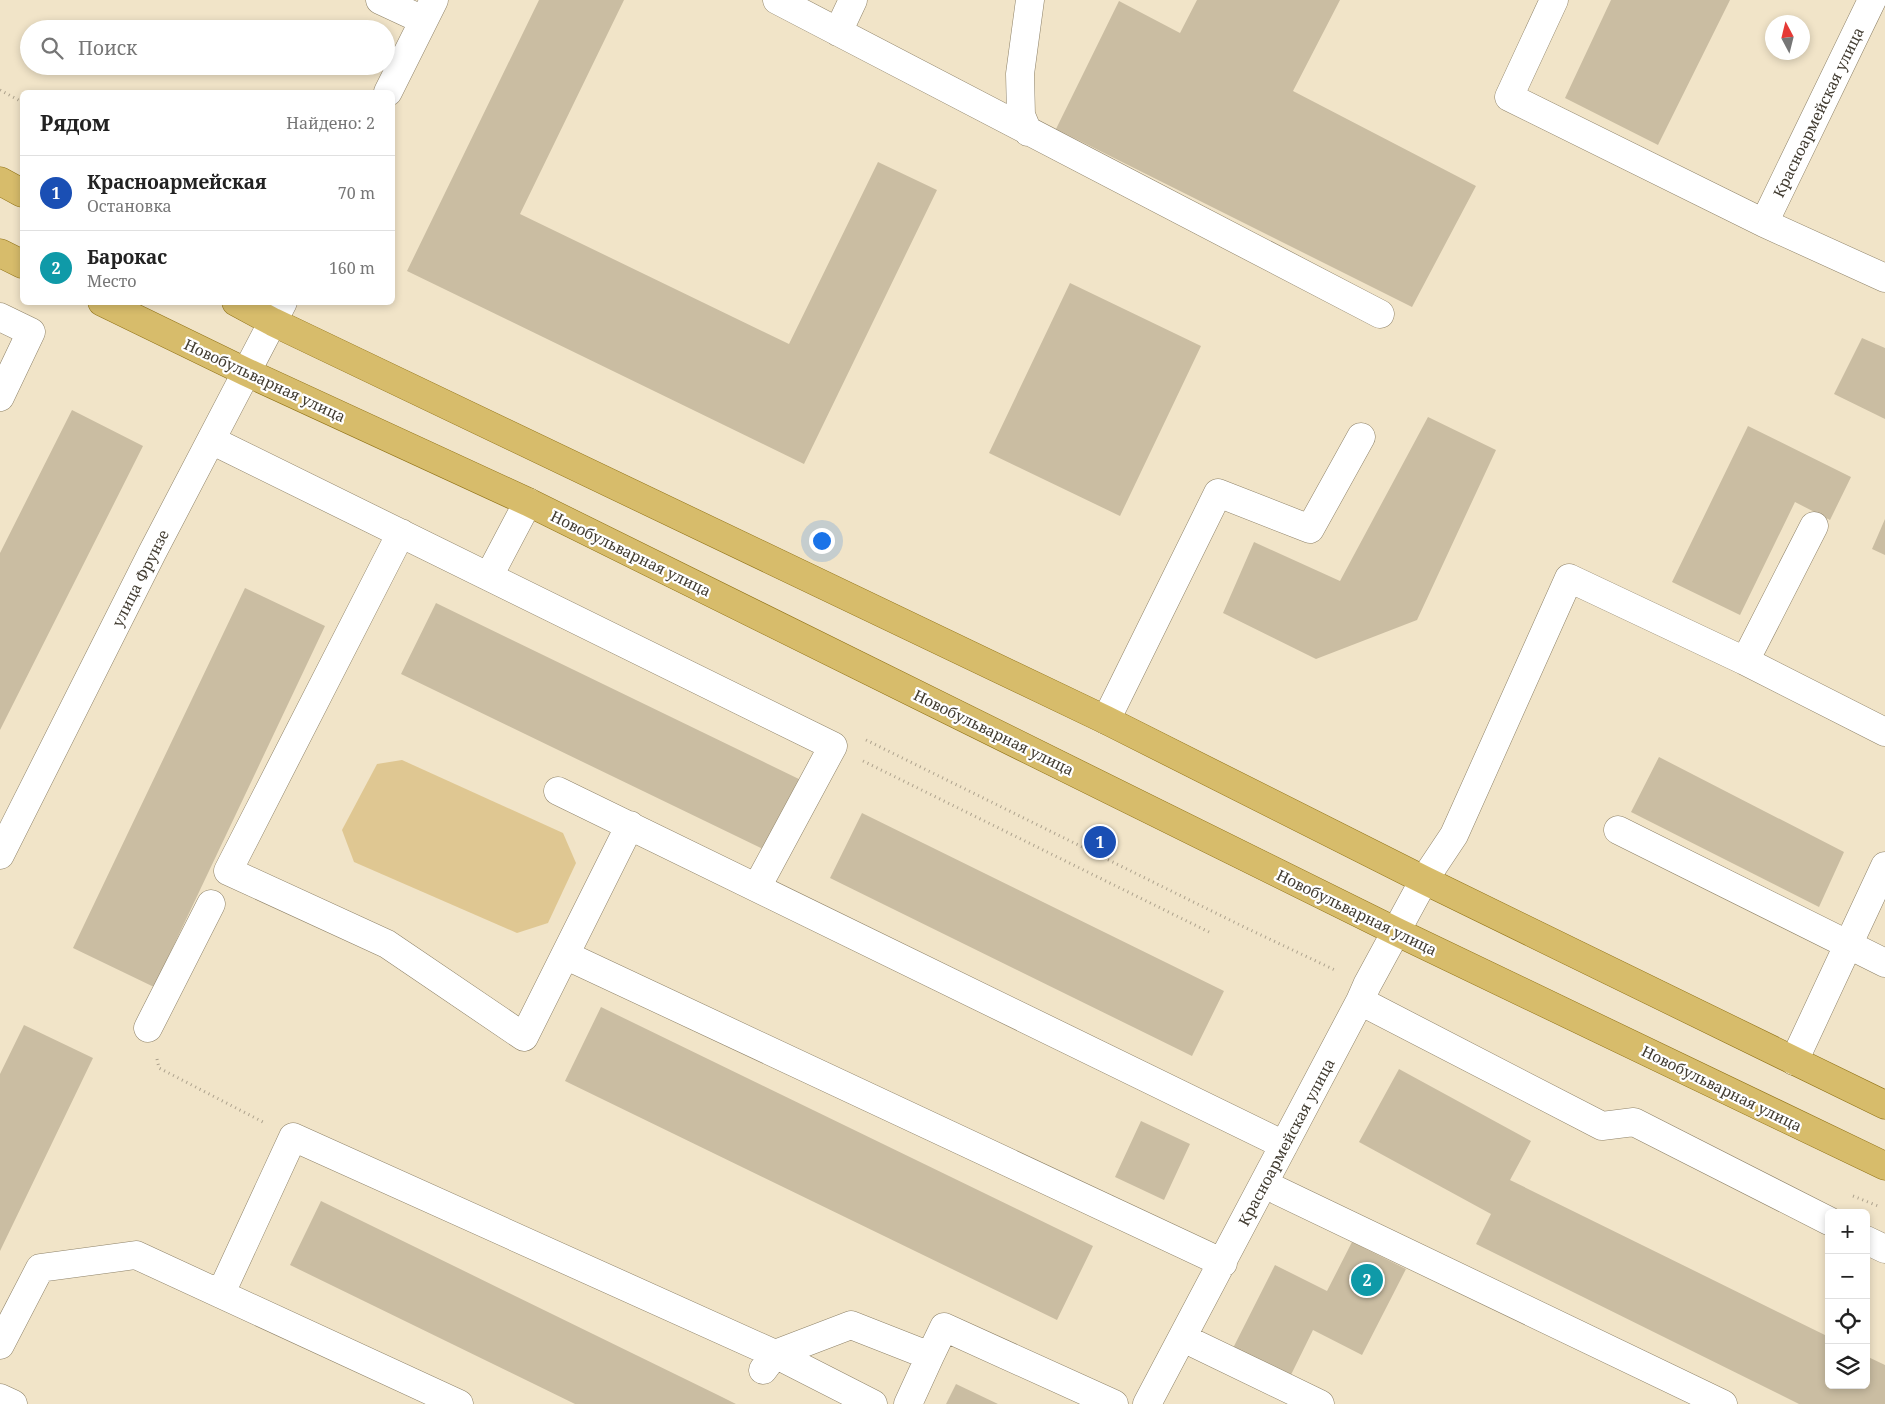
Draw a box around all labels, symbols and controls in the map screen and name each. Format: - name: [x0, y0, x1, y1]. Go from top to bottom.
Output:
- north arrow: [1765, 15, 1810, 60]
- search box: [20, 20, 395, 75]
- street label: Красноармейская улица: [1768, 24, 1868, 200]
- icon: search: [38, 34, 66, 62]
- text: Поиск: [78, 35, 137, 61]
- text: Рядом: [40, 109, 110, 137]
- text: Найдено: 2: [286, 112, 375, 134]
- text: Красноармейская: [87, 169, 267, 195]
- text: 1: [51, 182, 61, 204]
- text: 70 m: [338, 182, 375, 204]
- text: Остановка: [87, 195, 172, 217]
- text: Барокас: [87, 244, 167, 270]
- text: 2: [51, 257, 61, 279]
- text: 160 m: [329, 257, 375, 279]
- text: Место: [87, 270, 136, 292]
- street label: Новобульварная улица: [181, 334, 349, 426]
- street label: Новобульварная улица: [548, 505, 714, 601]
- street label: улица Фрунзе: [107, 526, 173, 630]
- your location: [809, 528, 835, 554]
- street label: Новобульварная улица: [911, 684, 1077, 780]
- pin: 1: [1084, 823, 1116, 861]
- street label: Новобульварная улица: [1274, 864, 1440, 960]
- street label: Новобульварная улица: [1639, 1040, 1805, 1136]
- street label: Красноармейская улица: [1233, 1055, 1339, 1229]
- map controls: [1825, 1209, 1870, 1389]
- button: +: [1825, 1209, 1870, 1254]
- button: −: [1825, 1254, 1870, 1299]
- pin: 2: [1351, 1261, 1383, 1299]
- button: locate: [1825, 1299, 1870, 1344]
- button: layers: [1825, 1344, 1870, 1389]

